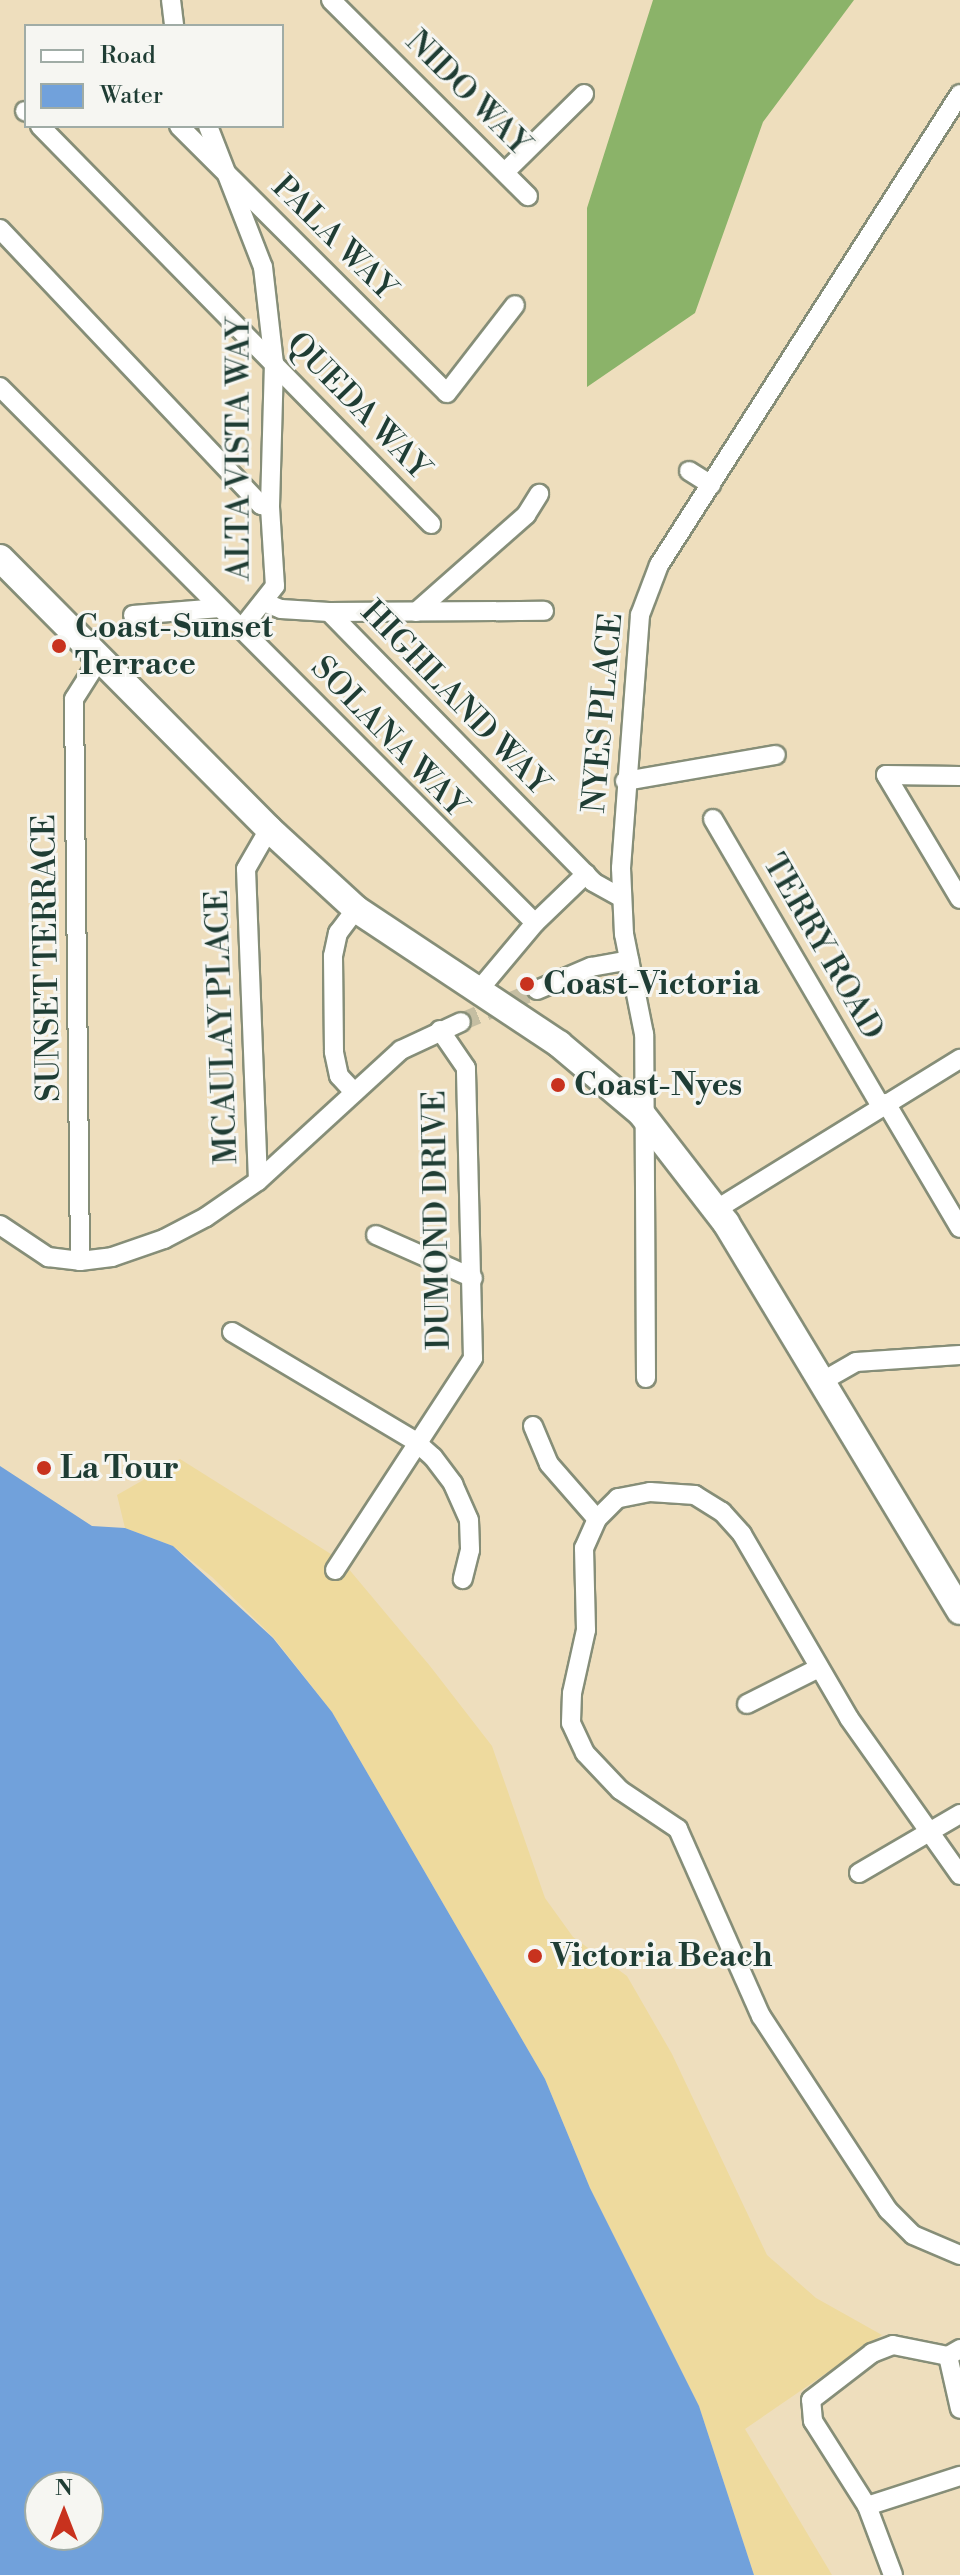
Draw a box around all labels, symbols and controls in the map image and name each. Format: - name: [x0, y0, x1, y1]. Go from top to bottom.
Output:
- street label: NIDO WAY: [398, 23, 538, 163]
- legend: [24, 24, 284, 128]
- text: Road: [100, 41, 156, 71]
- text: Water: [100, 81, 163, 111]
- street label: PALA WAY: [264, 168, 404, 308]
- street label: ALTA VISTA WAY: [220, 317, 258, 581]
- street label: QUEDA WAY: [278, 324, 438, 488]
- street label: HIGHLAND WAY: [353, 593, 557, 803]
- place label: Coast-Sunset Terrace: [75, 609, 273, 684]
- street label: NYES PLACE: [575, 611, 631, 815]
- marker: Coast-Sunset Terrace: [50, 637, 68, 655]
- street label: SOLANA WAY: [303, 649, 475, 825]
- street label: SUNSET TERRACE: [25, 814, 69, 1102]
- street label: TERRY ROAD: [754, 847, 892, 1047]
- street label: MCAULAY PLACE: [198, 889, 246, 1165]
- place label: Coast-Victoria: [543, 965, 760, 1003]
- marker: Coast-Victoria: [518, 975, 536, 993]
- place label: Coast-Nyes: [574, 1066, 742, 1104]
- marker: Coast-Nyes: [549, 1076, 567, 1094]
- street label: DUMOND DRIVE: [416, 1090, 458, 1350]
- place label: La Tour: [60, 1449, 179, 1487]
- marker: La Tour: [35, 1459, 53, 1477]
- place label: Victoria Beach: [551, 1937, 773, 1975]
- marker: Victoria Beach: [526, 1947, 544, 1965]
- north arrow: [24, 2471, 104, 2551]
- text: N: [55, 2475, 73, 2502]

